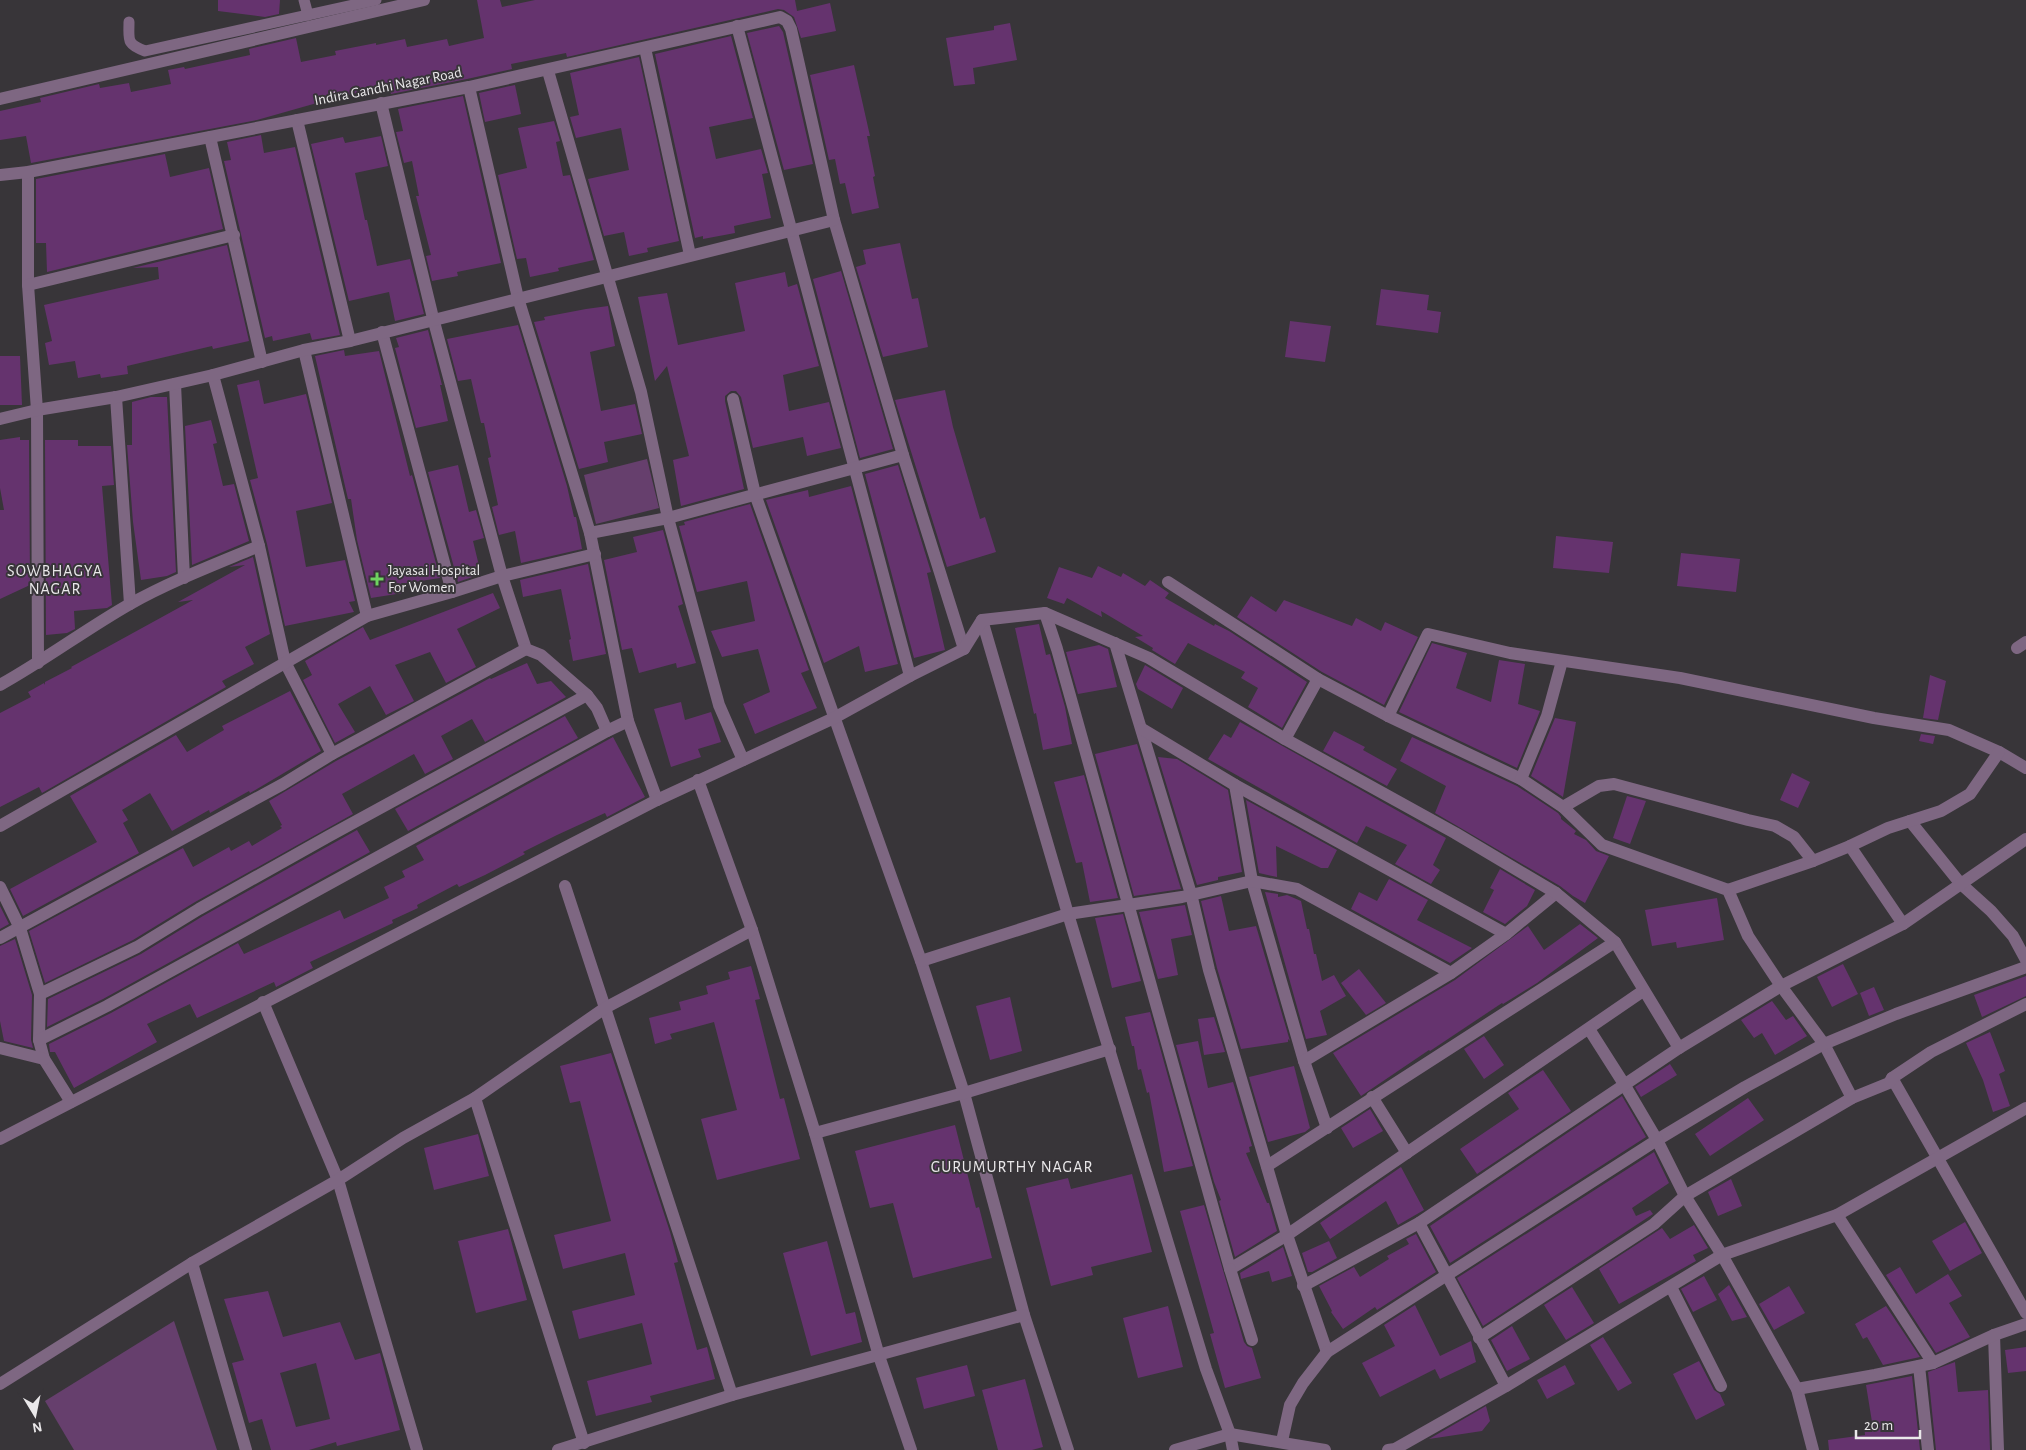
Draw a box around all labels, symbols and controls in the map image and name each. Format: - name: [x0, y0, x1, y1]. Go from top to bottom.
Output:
- street label: Indira Gandhi Nagar Road: [313, 65, 463, 108]
- district label: SOWBHAGYA NAGAR: [7, 563, 103, 597]
- place label: Jayasai Hospital For Women: [388, 563, 480, 595]
- marker: Jayasai Hospital For Women: [370, 572, 384, 586]
- district label: GURUMURTHY NAGAR: [931, 1159, 1093, 1175]
- north arrow: [10, 1390, 60, 1440]
- scale bar: [1856, 1408, 1920, 1440]
- text: 20 m: [1864, 1418, 1893, 1433]
- text: N: [31, 1419, 43, 1435]

